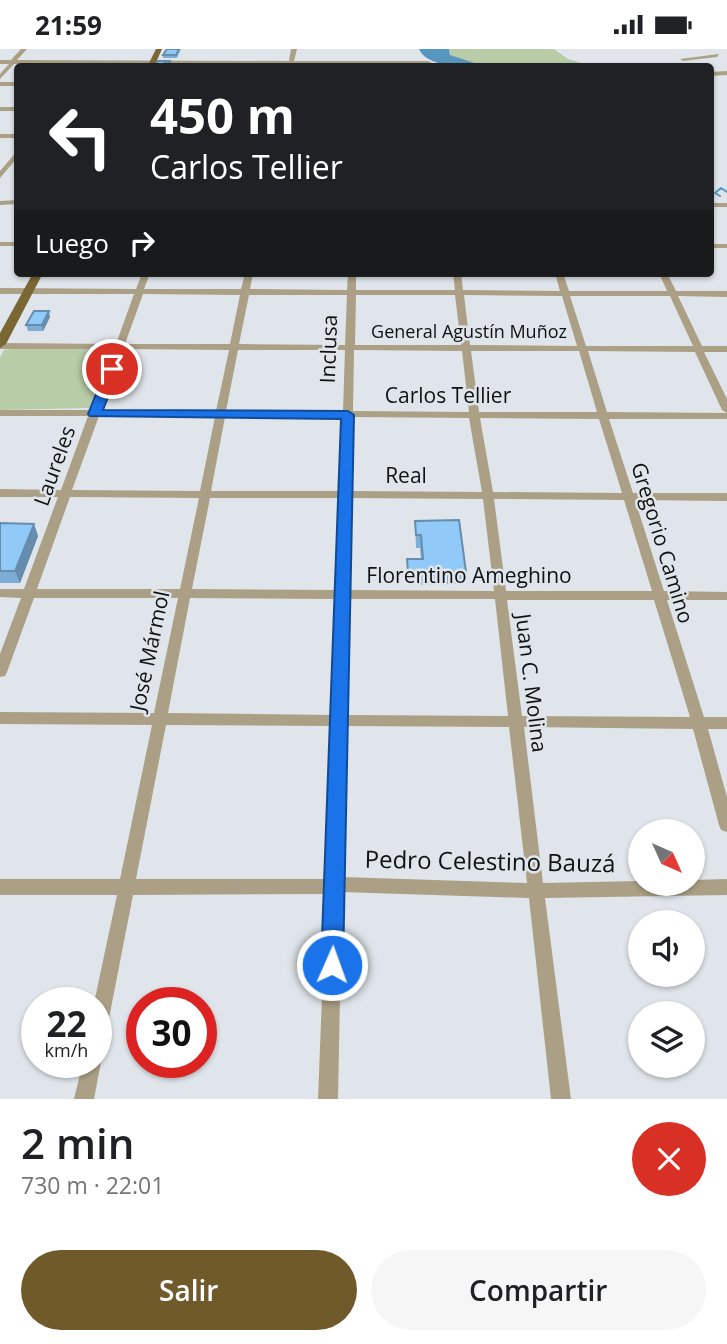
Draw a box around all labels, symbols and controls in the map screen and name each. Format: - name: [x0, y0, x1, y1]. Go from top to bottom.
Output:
- text: 21:59: [35, 7, 102, 43]
- text: 450 m: [150, 82, 295, 148]
- icon: left: [35, 91, 126, 182]
- text: Carlos Tellier: [150, 145, 343, 188]
- icon: right: [123, 224, 161, 262]
- text: Luego: [35, 225, 109, 261]
- street label: Inclusa: [313, 314, 343, 384]
- street label: General Agustín Muñoz: [371, 319, 567, 343]
- pin: [82, 339, 142, 399]
- icon: arrive: [93, 350, 131, 388]
- street label: Carlos Tellier: [385, 381, 512, 409]
- street label: Laureles: [27, 422, 81, 509]
- street label: Gregorio Camino: [625, 459, 701, 627]
- street label: Real: [385, 461, 427, 489]
- street label: Florentino Ameghino: [366, 561, 572, 589]
- street label: José Mármol: [122, 588, 175, 715]
- street label: Juan C. Molina: [509, 610, 554, 754]
- north arrow: [628, 819, 705, 896]
- map controls: [628, 819, 705, 1078]
- street label: Pedro Celestino Bauzá: [364, 842, 616, 879]
- button: sound: [628, 910, 705, 987]
- position arrow: [295, 928, 369, 1002]
- speed limit sign: 30: [126, 987, 217, 1078]
- text: 22: [46, 1000, 87, 1047]
- button: layers: [628, 1001, 705, 1078]
- text: km/h: [45, 1038, 88, 1062]
- text: 2 min: [21, 1114, 134, 1171]
- button: close: [632, 1122, 706, 1196]
- text: 730 m · 22:01: [21, 1169, 164, 1201]
- button: Salir: [21, 1250, 357, 1330]
- button: Compartir: [371, 1250, 706, 1330]

